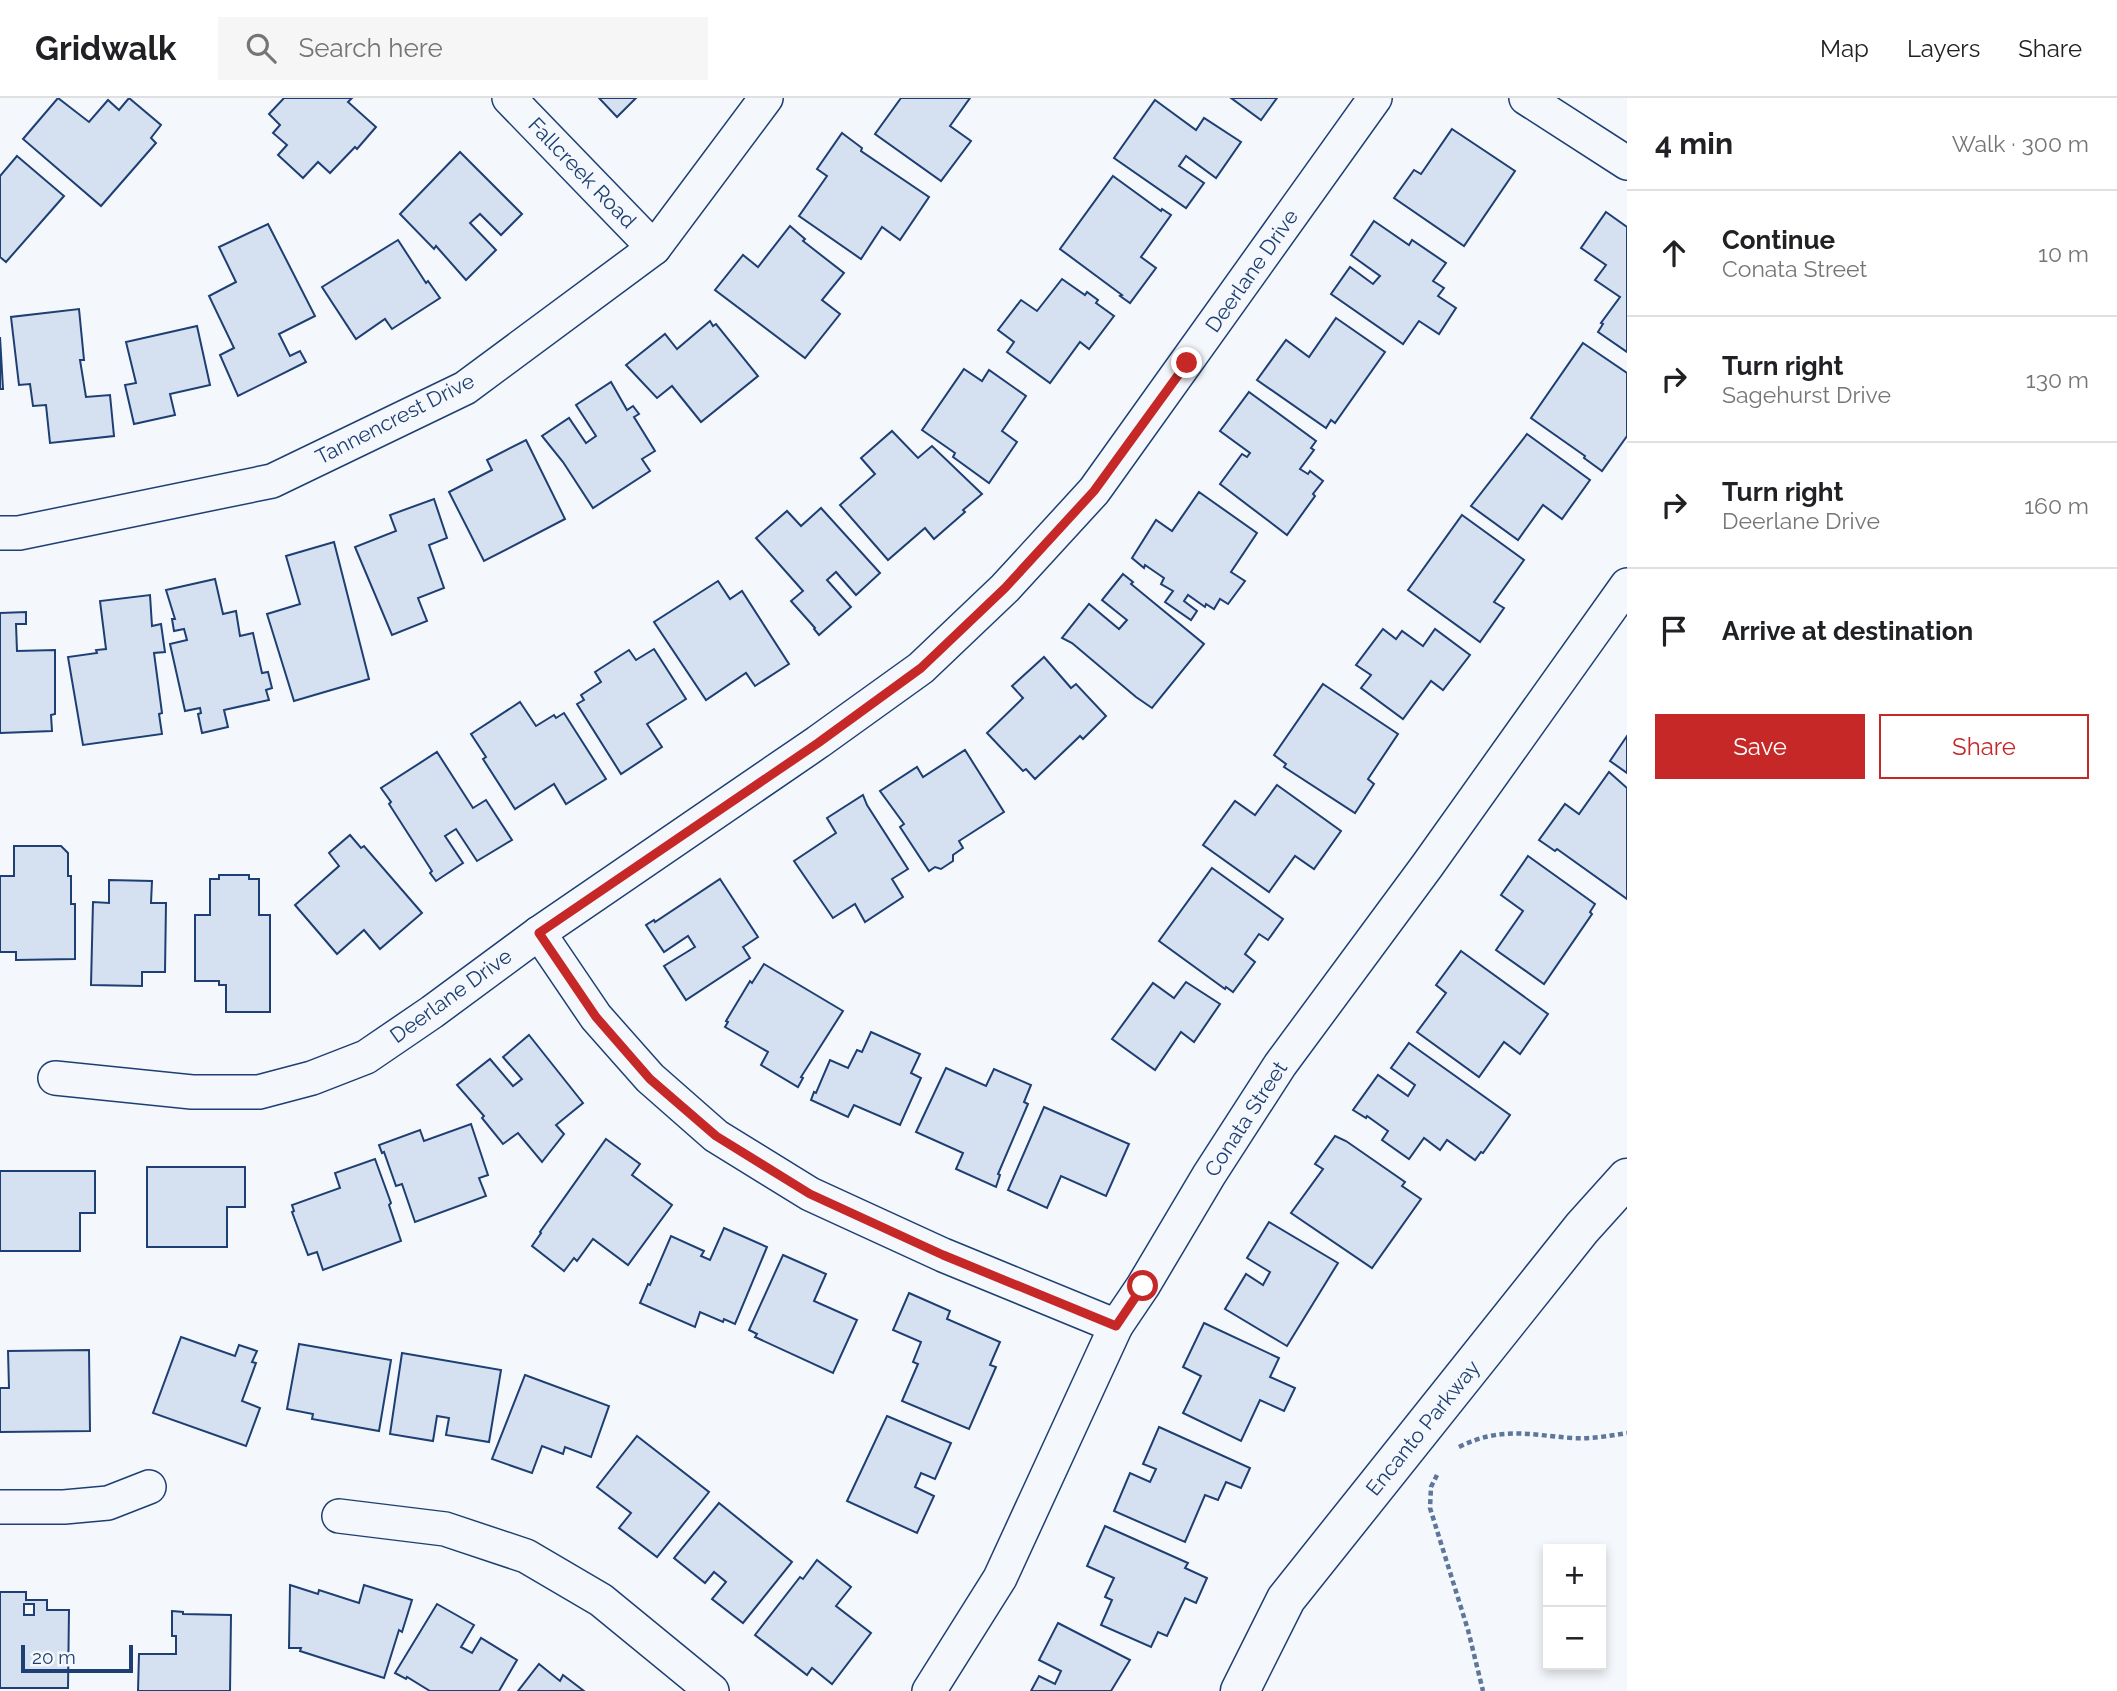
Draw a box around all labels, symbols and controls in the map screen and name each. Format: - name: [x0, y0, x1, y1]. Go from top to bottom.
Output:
- search box: [218, 17, 708, 80]
- text: Gridwalk: [35, 29, 176, 68]
- icon: search: [242, 29, 280, 67]
- text: Search here: [298, 33, 443, 63]
- text: Map: [1820, 34, 1869, 63]
- text: Layers: [1907, 34, 1980, 63]
- text: Share: [2018, 34, 2082, 63]
- street label: Fallcreek Road: [523, 112, 641, 233]
- text: 4 min: [1655, 126, 1733, 161]
- text: Walk · 300 m: [1952, 130, 2089, 157]
- street label: Deerlane Drive: [1200, 204, 1303, 337]
- text: Continue: [1722, 225, 1835, 255]
- icon: ahead: [1655, 234, 1693, 272]
- text: 10 m: [2038, 240, 2089, 267]
- text: Conata Street: [1722, 255, 1867, 282]
- route end: [1171, 347, 1202, 378]
- text: Turn right: [1722, 351, 1843, 381]
- icon: right: [1655, 360, 1693, 398]
- text: 130 m: [2026, 366, 2089, 393]
- street label: Tannencrest Drive: [311, 368, 478, 469]
- text: Sagehurst Drive: [1722, 381, 1891, 408]
- text: Turn right: [1722, 477, 1843, 507]
- icon: right: [1655, 486, 1693, 524]
- text: 160 m: [2024, 492, 2089, 519]
- text: Deerlane Drive: [1722, 507, 1880, 534]
- icon: arrive: [1655, 612, 1693, 650]
- text: Arrive at destination: [1722, 616, 1973, 646]
- button: Save: [1655, 714, 1865, 779]
- button: Share: [1879, 714, 2089, 779]
- street label: Deerlane Drive: [385, 943, 516, 1048]
- street label: Conata Street: [1199, 1056, 1292, 1181]
- route start: [1127, 1270, 1158, 1301]
- street label: Encanto Parkway: [1360, 1355, 1485, 1500]
- map controls: [1543, 1544, 1606, 1670]
- button: +: [1543, 1544, 1606, 1607]
- button: −: [1543, 1607, 1606, 1670]
- scale bar: [21, 1642, 133, 1674]
- text: 20 m: [32, 1646, 76, 1668]

